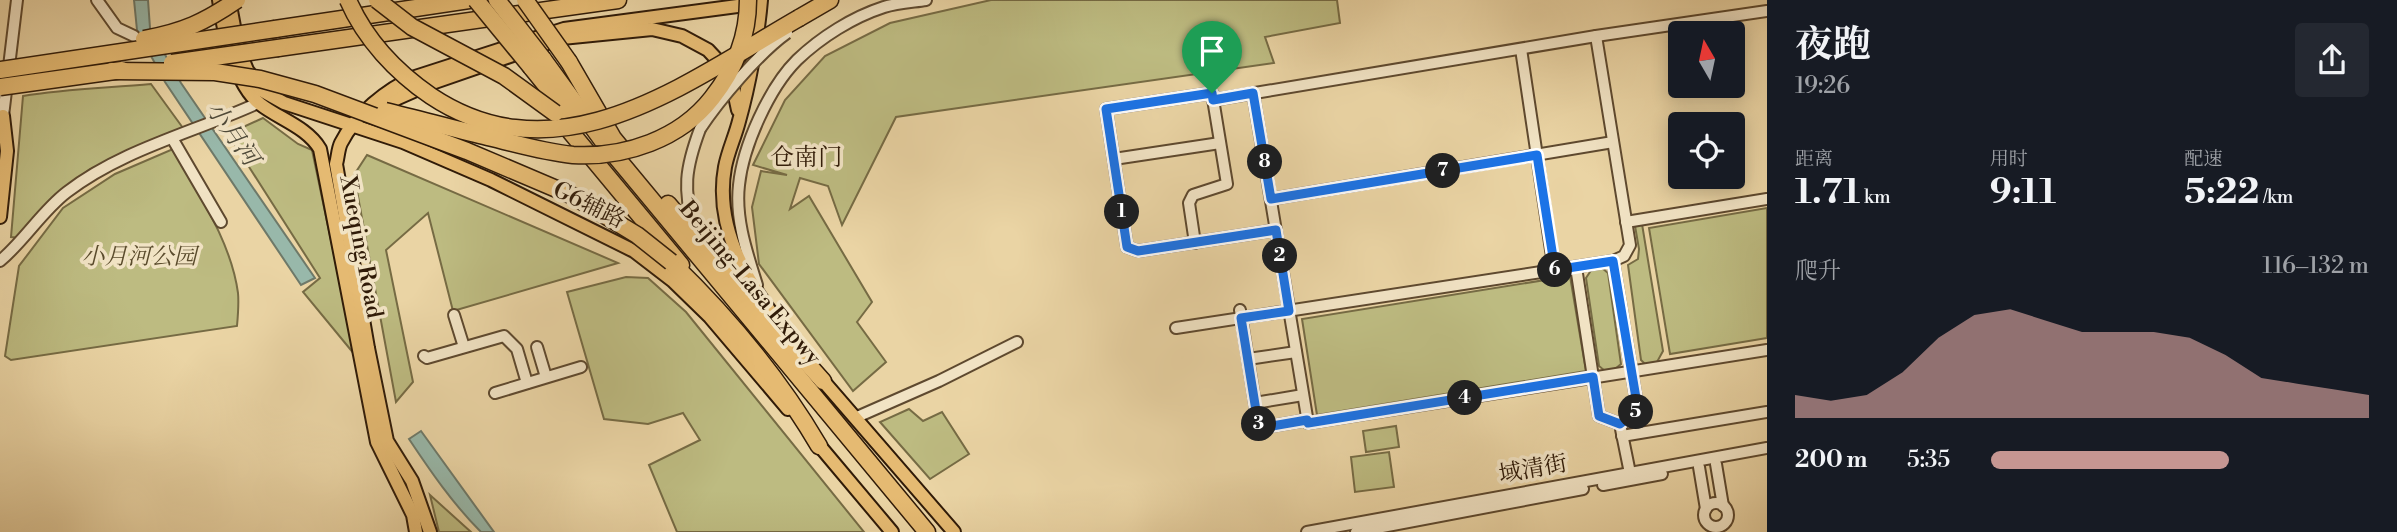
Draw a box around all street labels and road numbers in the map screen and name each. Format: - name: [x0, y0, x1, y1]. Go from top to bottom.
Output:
- street label: Xueqing Road: [333, 172, 389, 321]
- street label: G6辅路: [548, 176, 630, 234]
- street label: Beijing-Lasa Expwy: [673, 194, 827, 371]
- street label: 域清街: [1497, 449, 1569, 489]

